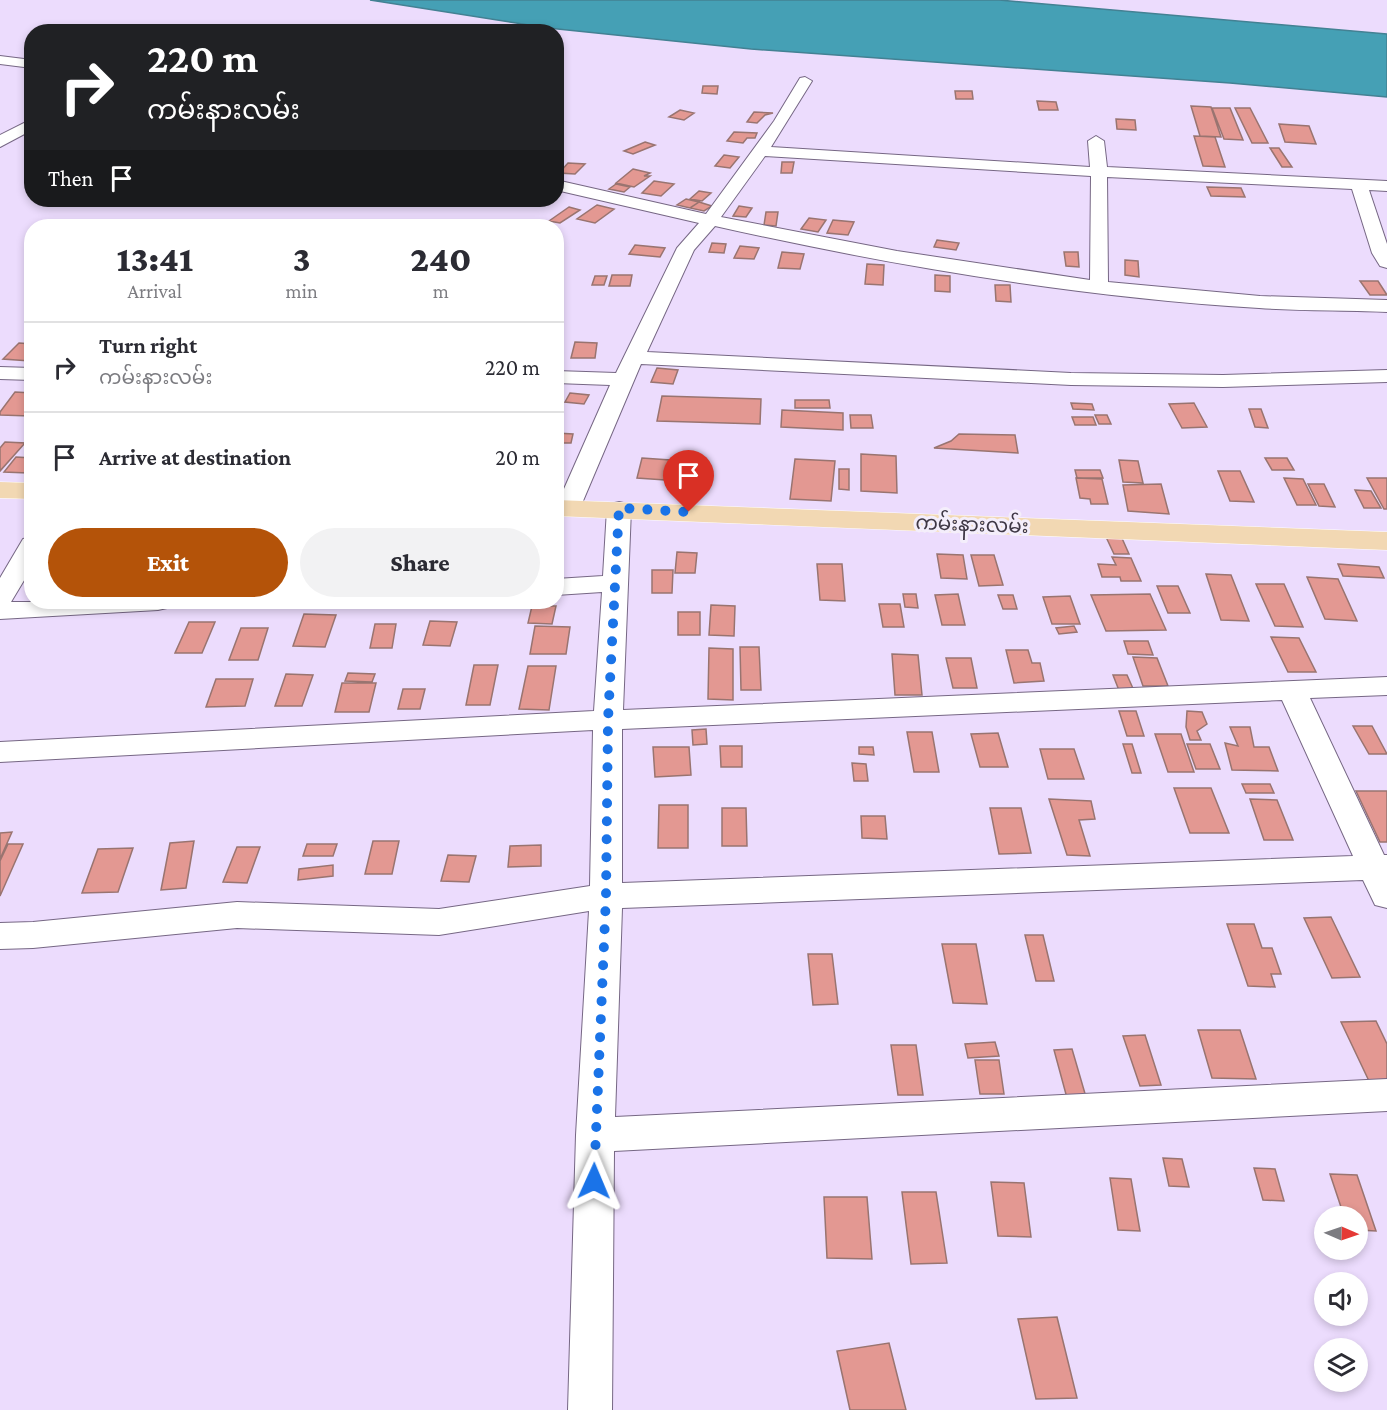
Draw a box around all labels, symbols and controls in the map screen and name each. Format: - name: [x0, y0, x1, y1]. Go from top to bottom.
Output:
- text: 220 m: [147, 34, 258, 81]
- icon: right: [48, 48, 126, 126]
- text: ကမ်းနားလမ်း: [147, 95, 300, 125]
- icon: arrive: [105, 162, 138, 195]
- text: Then: [48, 166, 93, 191]
- text: 13:41: [117, 239, 193, 279]
- text: 3: [293, 239, 311, 279]
- text: 240: [410, 239, 471, 279]
- text: Arrival: [128, 280, 182, 302]
- text: min: [286, 280, 318, 302]
- text: m: [433, 280, 449, 302]
- text: Turn right: [99, 333, 197, 358]
- icon: right: [48, 351, 81, 384]
- text: 220 m: [485, 355, 540, 380]
- text: ကမ်းနားလမ်း: [99, 366, 212, 388]
- icon: arrive: [48, 441, 81, 474]
- text: Arrive at destination: [99, 445, 291, 470]
- text: 20 m: [495, 445, 540, 470]
- pin: [663, 450, 714, 512]
- icon: arrive: [672, 459, 705, 492]
- street label: ကမ်းနားလမ်း: [915, 508, 1029, 542]
- button: Exit: [48, 528, 288, 597]
- button: Share: [300, 528, 540, 597]
- position arrow: [562, 1149, 626, 1213]
- north arrow: [1314, 1206, 1368, 1260]
- map controls: [1314, 1206, 1368, 1392]
- button: sound: [1314, 1272, 1368, 1326]
- button: layers: [1314, 1338, 1368, 1392]

